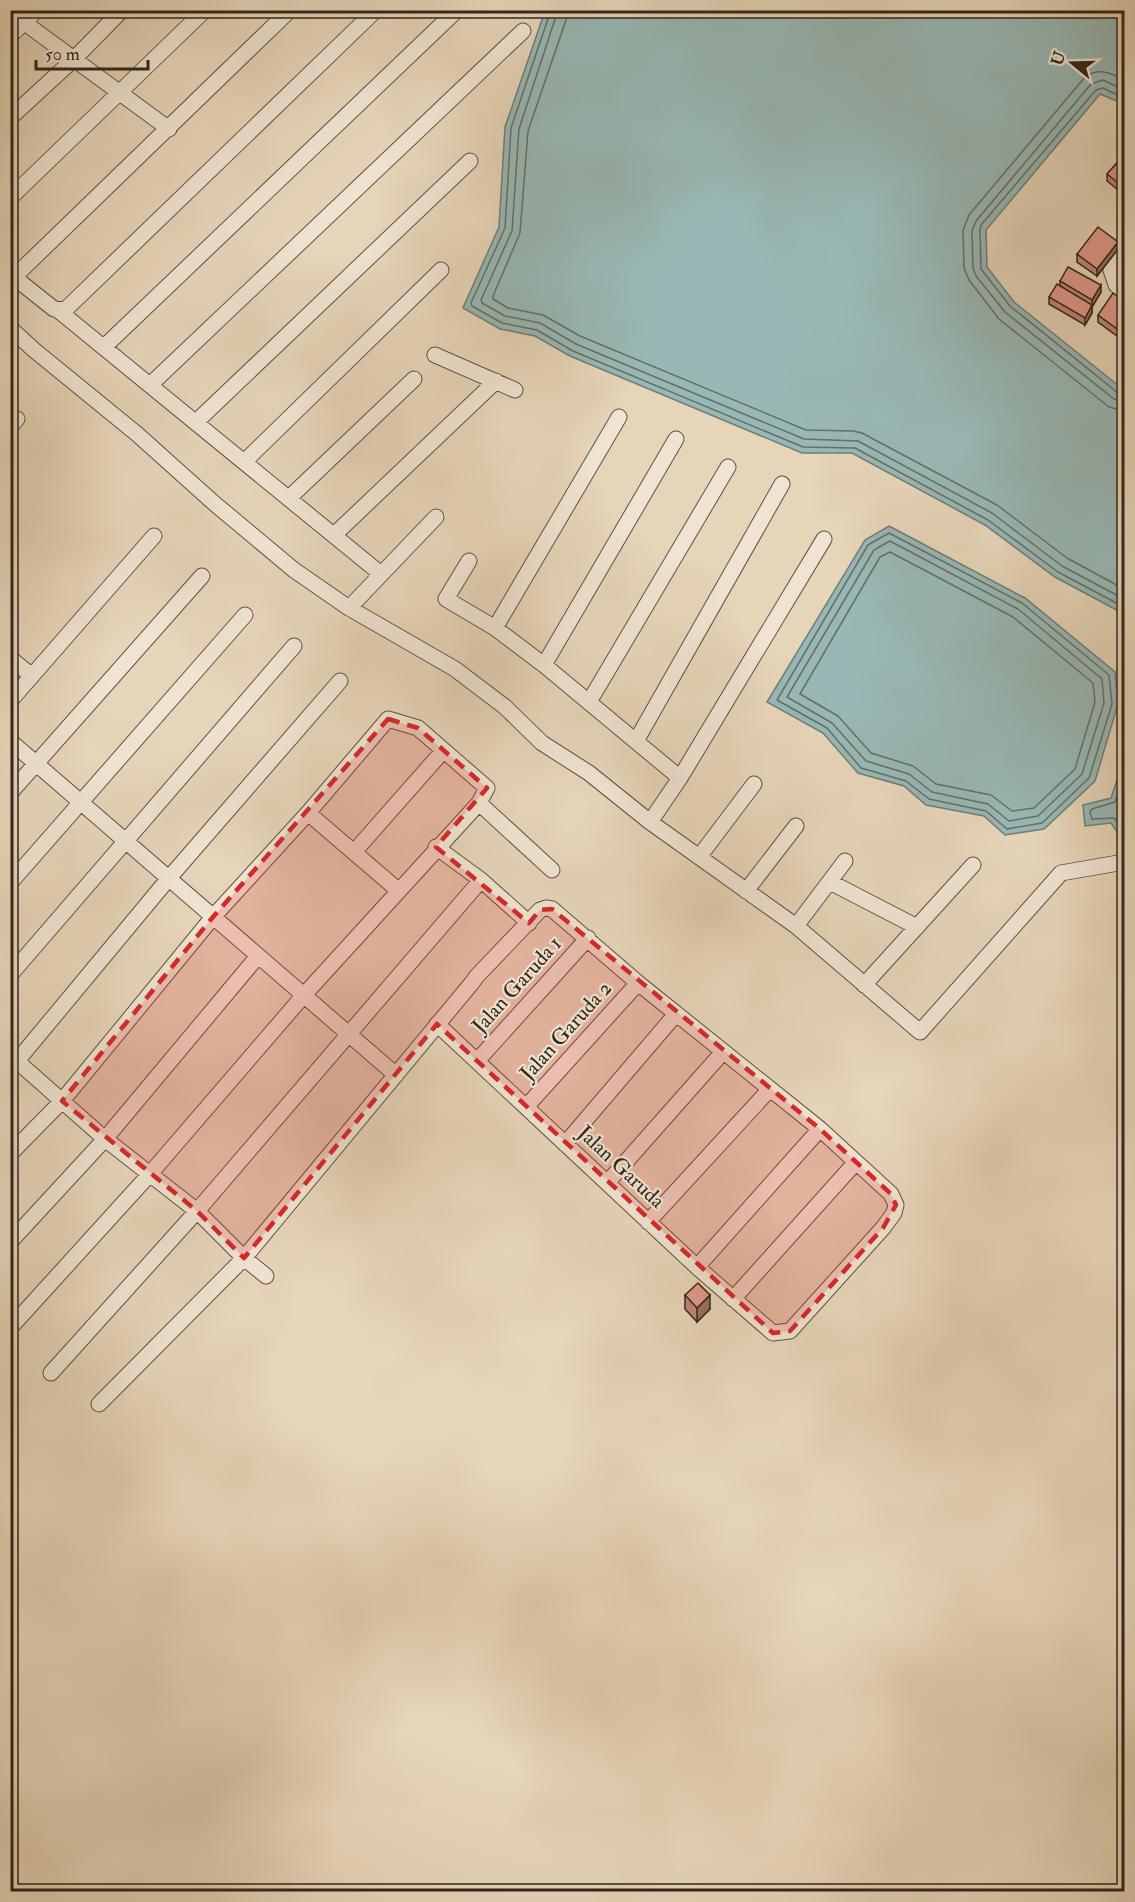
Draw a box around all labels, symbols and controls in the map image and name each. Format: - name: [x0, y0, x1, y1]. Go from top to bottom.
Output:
- scale bar: [36, 33, 148, 71]
- north arrow: [1042, 33, 1102, 93]
- text: 50 m: [45, 43, 80, 66]
- text: U: [1047, 48, 1071, 68]
- street label: Jalan Garuda 1: [466, 931, 568, 1040]
- street label: Jalan Garuda 2: [513, 976, 618, 1087]
- street label: Jalan Garuda: [571, 1119, 671, 1215]

